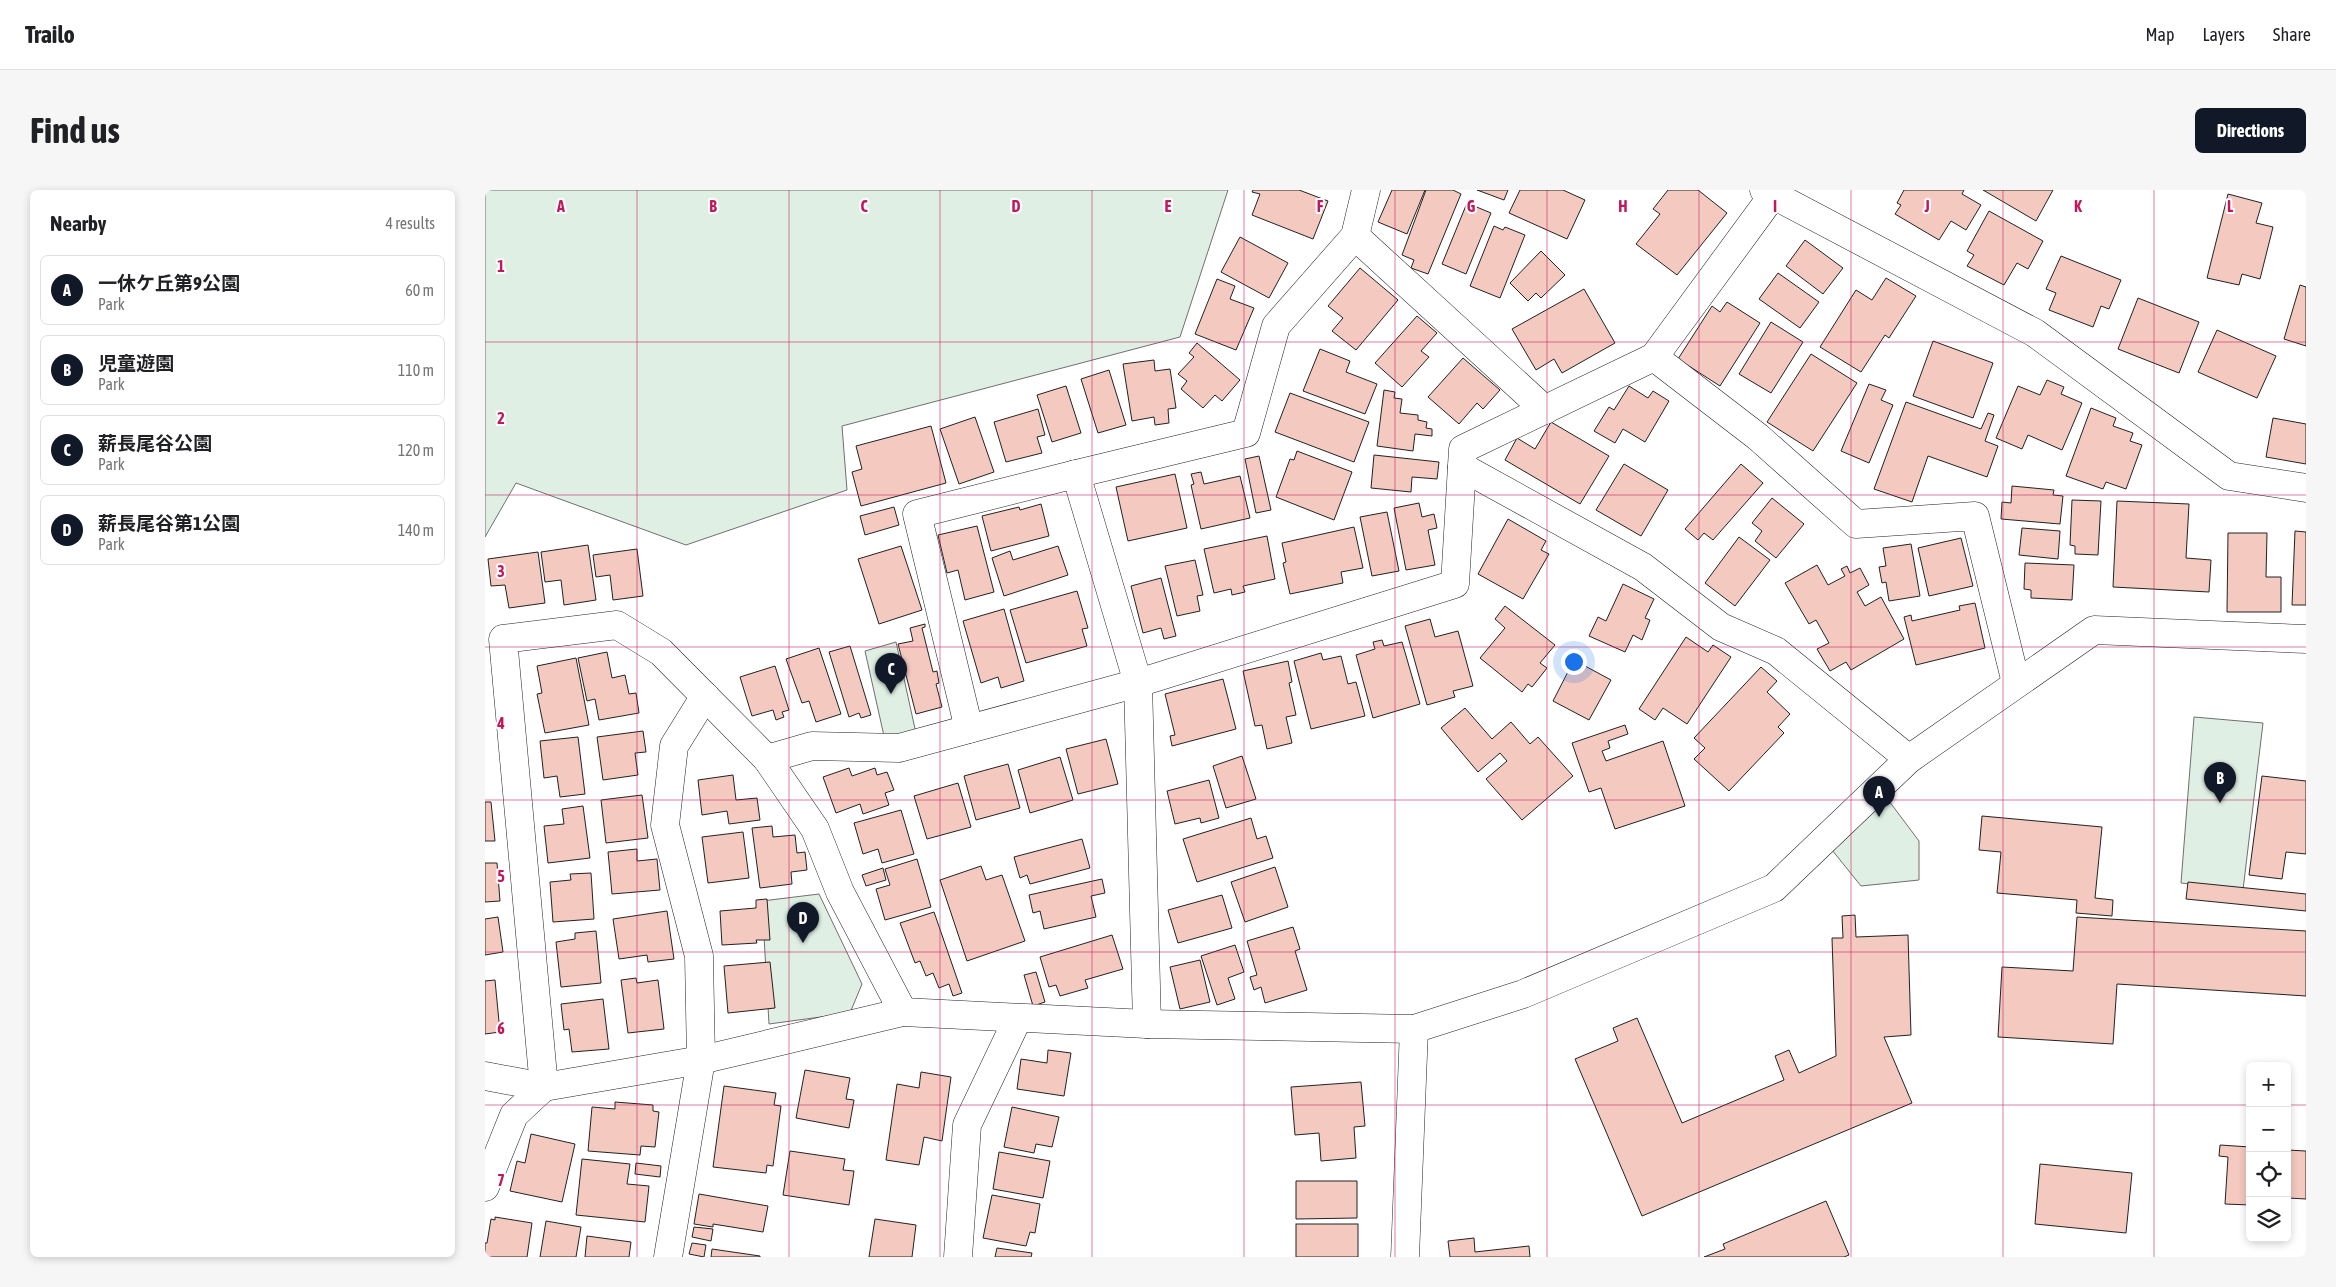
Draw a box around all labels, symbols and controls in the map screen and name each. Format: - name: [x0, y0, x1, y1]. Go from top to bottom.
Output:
- text: Trailo: [25, 21, 75, 48]
- text: Map: [2145, 24, 2174, 45]
- text: Layers: [2202, 24, 2245, 45]
- text: Share: [2273, 24, 2311, 45]
- button: Directions: [2195, 108, 2306, 153]
- text: Find us: [30, 110, 120, 150]
- text: A: [556, 197, 565, 215]
- text: B: [709, 197, 717, 215]
- text: C: [860, 197, 868, 215]
- text: D: [1012, 197, 1021, 215]
- text: E: [1165, 197, 1172, 215]
- text: F: [1317, 197, 1324, 215]
- text: G: [1467, 197, 1476, 215]
- text: H: [1618, 197, 1628, 215]
- text: I: [1773, 197, 1777, 215]
- text: J: [1923, 197, 1930, 215]
- text: K: [2074, 197, 2082, 215]
- text: L: [2227, 197, 2234, 215]
- text: Nearby: [50, 211, 106, 235]
- text: 4 results: [385, 214, 435, 232]
- text: 1: [497, 257, 505, 275]
- text: 一休ケ丘第9公園: [98, 272, 240, 294]
- text: A: [63, 281, 71, 299]
- text: 60 m: [405, 281, 434, 299]
- text: Park: [98, 295, 125, 313]
- text: 児童遊園: [98, 352, 174, 374]
- text: B: [63, 361, 71, 379]
- text: 110 m: [398, 361, 434, 379]
- text: Park: [98, 375, 125, 393]
- text: 2: [497, 409, 505, 427]
- text: 薪長尾谷公園: [98, 432, 212, 454]
- text: C: [63, 441, 71, 459]
- text: 120 m: [398, 441, 434, 459]
- text: Park: [98, 455, 125, 473]
- text: 薪長尾谷第1公園: [98, 512, 240, 534]
- text: D: [63, 521, 71, 539]
- text: 140 m: [398, 521, 434, 539]
- text: Park: [98, 535, 125, 553]
- text: 3: [497, 562, 505, 580]
- your location: [1561, 649, 1587, 675]
- pin: C: [875, 653, 907, 694]
- text: 4: [496, 714, 505, 732]
- pin: B: [2204, 762, 2236, 803]
- pin: A: [1863, 776, 1895, 817]
- text: 5: [497, 867, 505, 885]
- pin: D: [787, 902, 819, 943]
- text: 6: [497, 1019, 505, 1037]
- map controls: [2246, 1062, 2291, 1242]
- button: +: [2246, 1062, 2291, 1107]
- button: −: [2246, 1107, 2291, 1152]
- button: locate: [2246, 1152, 2291, 1197]
- text: 7: [497, 1171, 505, 1189]
- button: layers: [2246, 1197, 2291, 1242]

